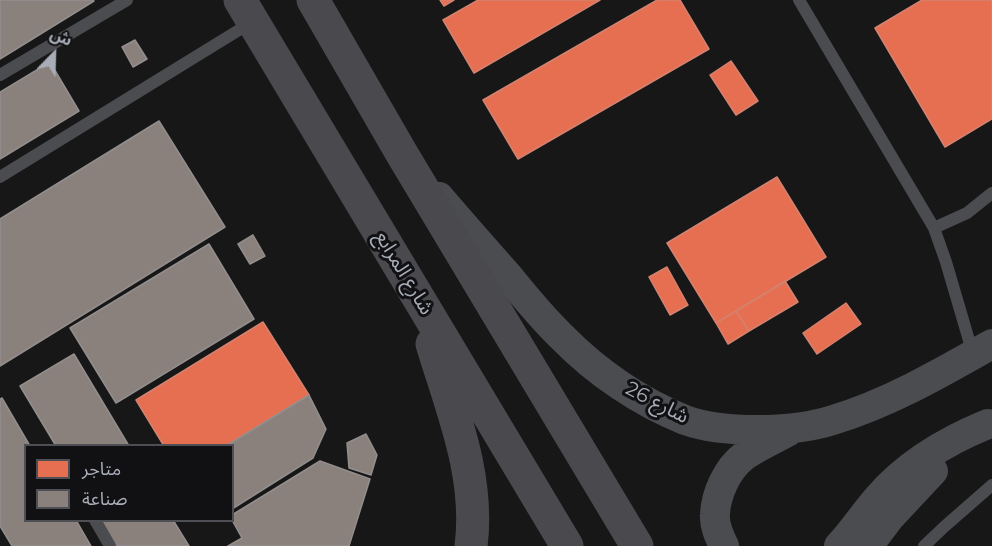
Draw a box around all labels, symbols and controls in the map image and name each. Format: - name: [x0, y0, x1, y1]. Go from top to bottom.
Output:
- north arrow: [24, 24, 84, 84]
- text: ش: [47, 24, 75, 50]
- street label: شارع المرابع: [370, 227, 438, 319]
- street label: شارع 26: [621, 377, 693, 429]
- legend: [24, 444, 234, 522]
- text: متاجر: [82, 458, 121, 480]
- text: صناعة: [82, 488, 127, 510]

